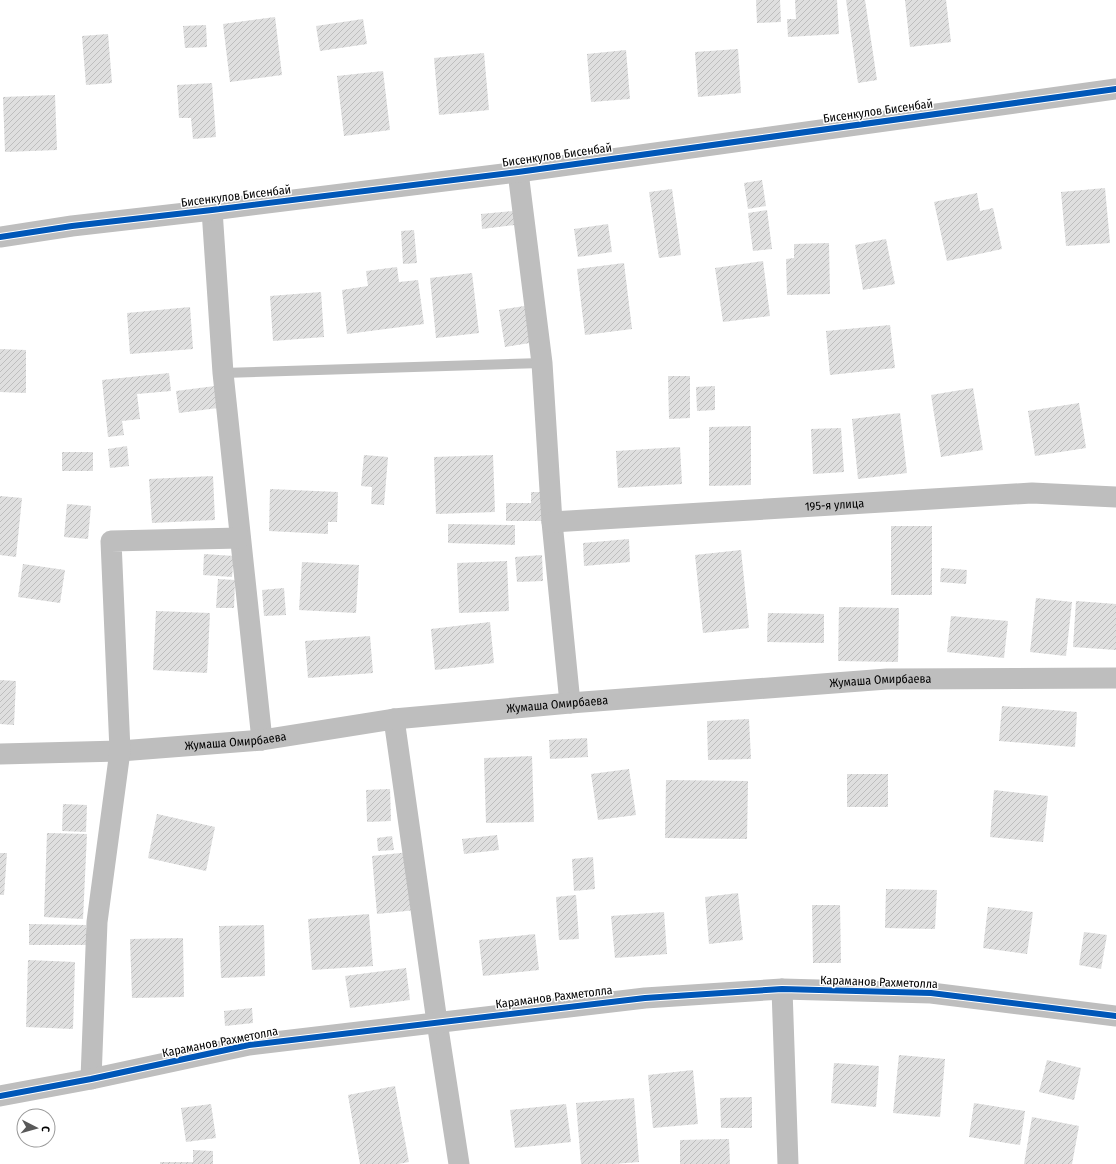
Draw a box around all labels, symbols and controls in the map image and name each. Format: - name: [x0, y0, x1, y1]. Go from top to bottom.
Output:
- street label: Бисенкулов Бисенбай: [822, 96, 934, 126]
- street label: Бисенкулов Бисенбай: [501, 140, 613, 170]
- street label: Бисенкулов Бисенбай: [180, 182, 292, 210]
- street label: 195-я улица: [805, 496, 865, 514]
- street label: Жумаша Омирбаева: [829, 672, 931, 690]
- street label: Жумаша Омирбаева: [506, 693, 609, 716]
- street label: Жумаша Омирбаева: [184, 729, 287, 753]
- street label: Караманов Рахметолла: [820, 973, 938, 991]
- street label: Караманов Рахметолла: [495, 983, 613, 1011]
- street label: Караманов Рахметолла: [161, 1024, 279, 1060]
- north arrow: [16, 1108, 56, 1148]
- text: С: [39, 1125, 52, 1133]

